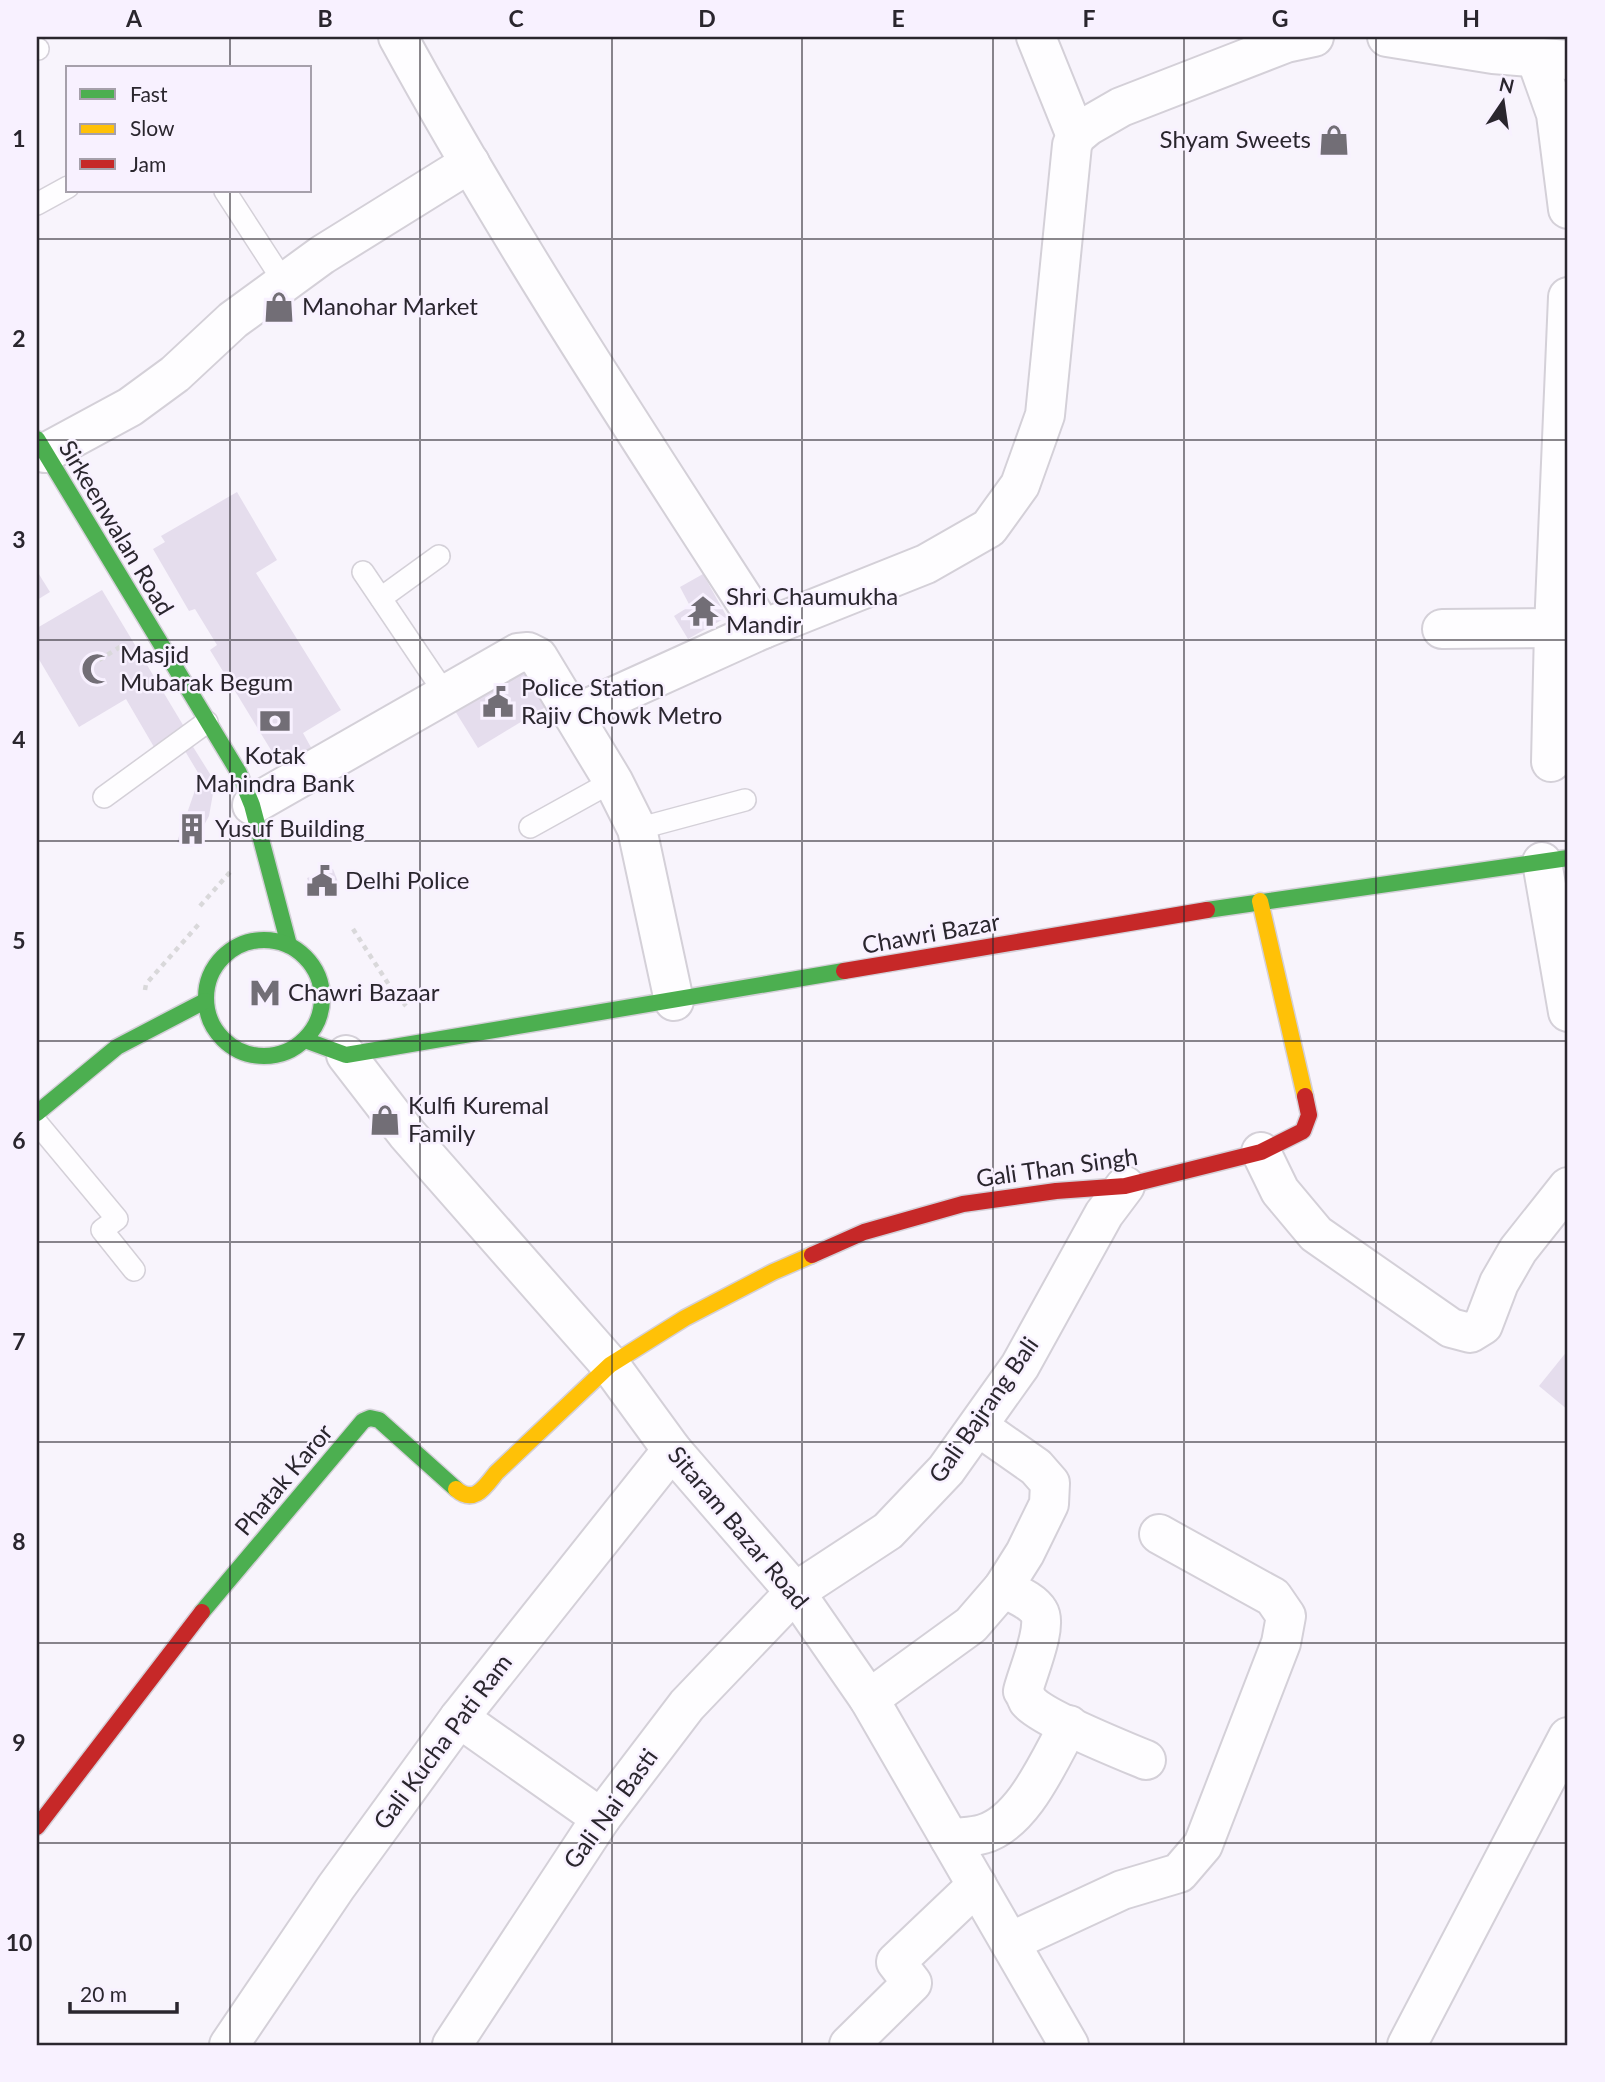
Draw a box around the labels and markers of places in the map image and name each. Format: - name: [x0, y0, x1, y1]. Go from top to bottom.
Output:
- shop icon: Shyam Sweets: [1317, 123, 1351, 157]
- place label: Shyam Sweets: [1160, 124, 1311, 153]
- shop icon: Manohar Market: [262, 290, 296, 324]
- place label: Manohar Market: [302, 291, 478, 320]
- place label: Shri Chaumukha Mandir: [726, 581, 898, 638]
- temple icon: Shri Chaumukha Mandir: [686, 594, 720, 628]
- place label: Masjid Mubarak Begum: [120, 639, 293, 696]
- mosque icon: Masjid Mubarak Begum: [80, 652, 114, 686]
- place label: Police Station Rajiv Chowk Metro: [521, 672, 722, 729]
- public building icon: Police Station Rajiv Chowk Metro: [481, 685, 515, 719]
- bank icon: Kotak Mahindra Bank: [258, 704, 292, 738]
- place label: Kotak Mahindra Bank: [195, 740, 355, 797]
- building icon: Yusuf Building: [175, 812, 209, 846]
- place label: Yusuf Building: [215, 813, 364, 842]
- public building icon: Delhi Police: [305, 864, 339, 898]
- place label: Delhi Police: [345, 865, 469, 894]
- metro station icon: Chawri Bazaar: [248, 976, 282, 1010]
- place label: Chawri Bazaar: [288, 977, 440, 1006]
- place label: Kulfi Kuremal Family: [408, 1090, 549, 1147]
- shop icon: Kulfi Kuremal Family: [368, 1103, 402, 1137]

